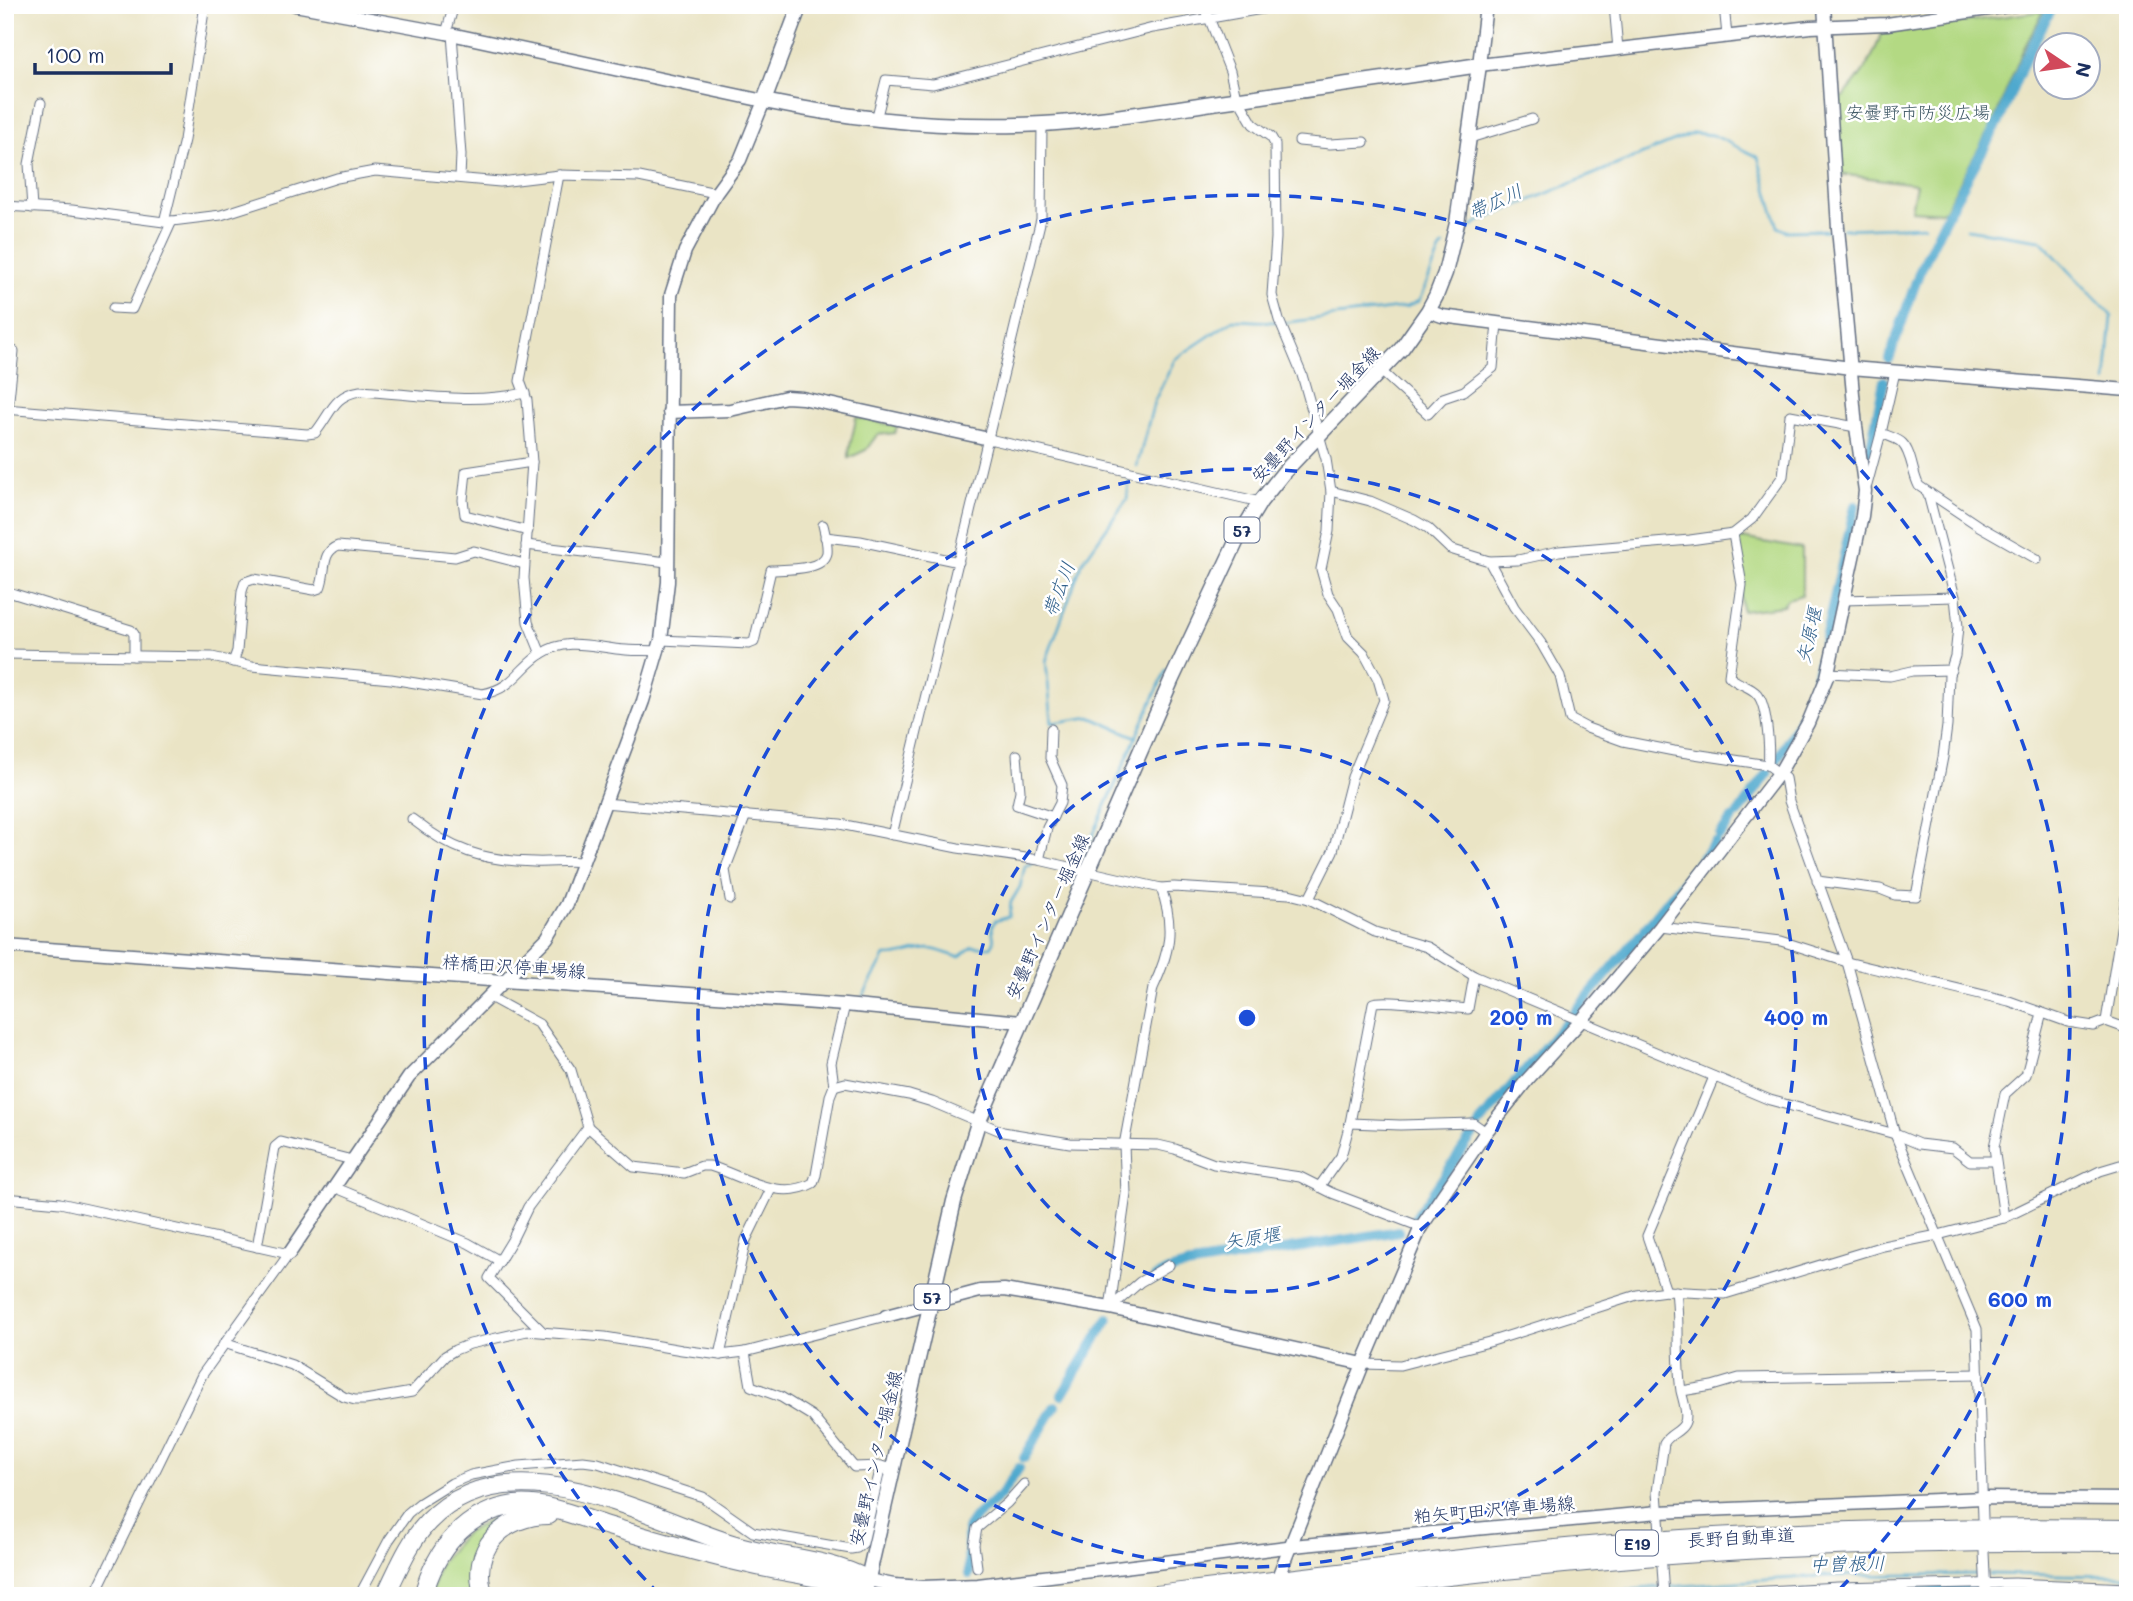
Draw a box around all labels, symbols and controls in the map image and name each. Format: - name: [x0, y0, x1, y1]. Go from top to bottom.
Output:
- scale bar: [35, 32, 172, 76]
- north arrow: [2032, 32, 2102, 102]
- text: 100 m: [46, 41, 105, 68]
- text: N: [2070, 60, 2098, 80]
- park label: 安曇野市防災広場: [1846, 100, 1990, 124]
- water label: 帯広川: [1464, 178, 1526, 224]
- street label: 安曇野インター堀金線: [1245, 340, 1385, 488]
- road number: 57: [1224, 517, 1260, 542]
- water label: 帯広川: [1036, 558, 1080, 620]
- water label: 矢原堰: [1789, 602, 1827, 666]
- street label: 安曇野インター堀金線: [1000, 829, 1094, 1003]
- street label: 梓橋田沢停車場線: [441, 949, 587, 983]
- text: 200 m: [1490, 1003, 1552, 1030]
- text: 400 m: [1764, 1003, 1828, 1030]
- centre of rings: [1235, 1006, 1259, 1030]
- water label: 矢原堰: [1222, 1220, 1284, 1254]
- road number: 57: [914, 1284, 950, 1310]
- text: 600 m: [1988, 1285, 2052, 1312]
- street label: 安曇野インター堀金線: [843, 1368, 907, 1548]
- street label: 粕矢町田沢停車場線: [1412, 1490, 1576, 1528]
- street label: 長野自動車道: [1686, 1522, 1796, 1552]
- road number: E19: [1616, 1530, 1658, 1555]
- water label: 中曽根川: [1809, 1550, 1885, 1576]

